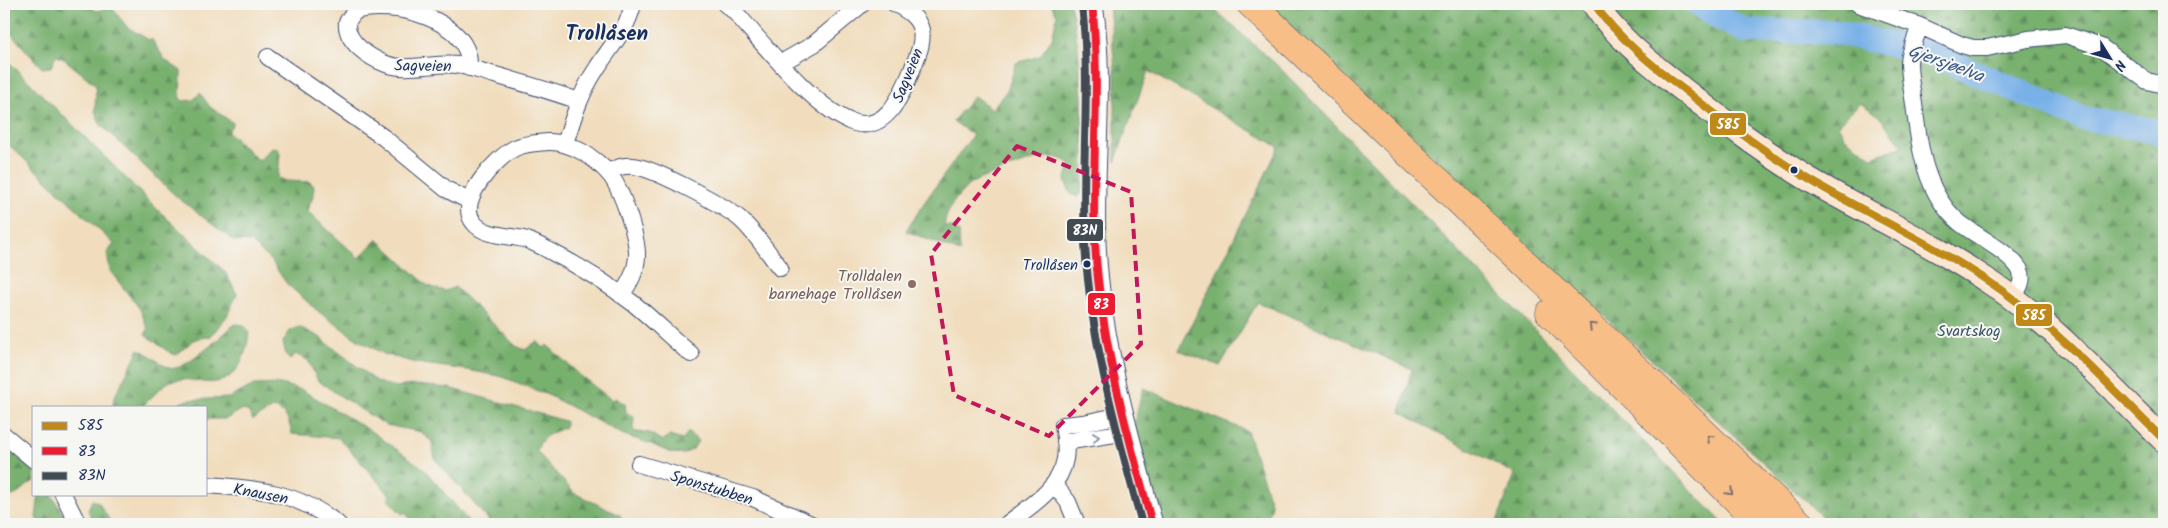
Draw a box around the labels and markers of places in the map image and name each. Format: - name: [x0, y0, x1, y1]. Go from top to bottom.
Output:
- unlabelled marker: [1789, 165, 1799, 175]
- place label: Trollåsen: [1023, 254, 1078, 278]
- marker: Trollåsen: [1082, 259, 1092, 269]
- place label: Trolldalen barnehage Trollåsen: [769, 264, 902, 307]
- marker: Trolldalen barnehage Trollåsen: [906, 278, 918, 290]

